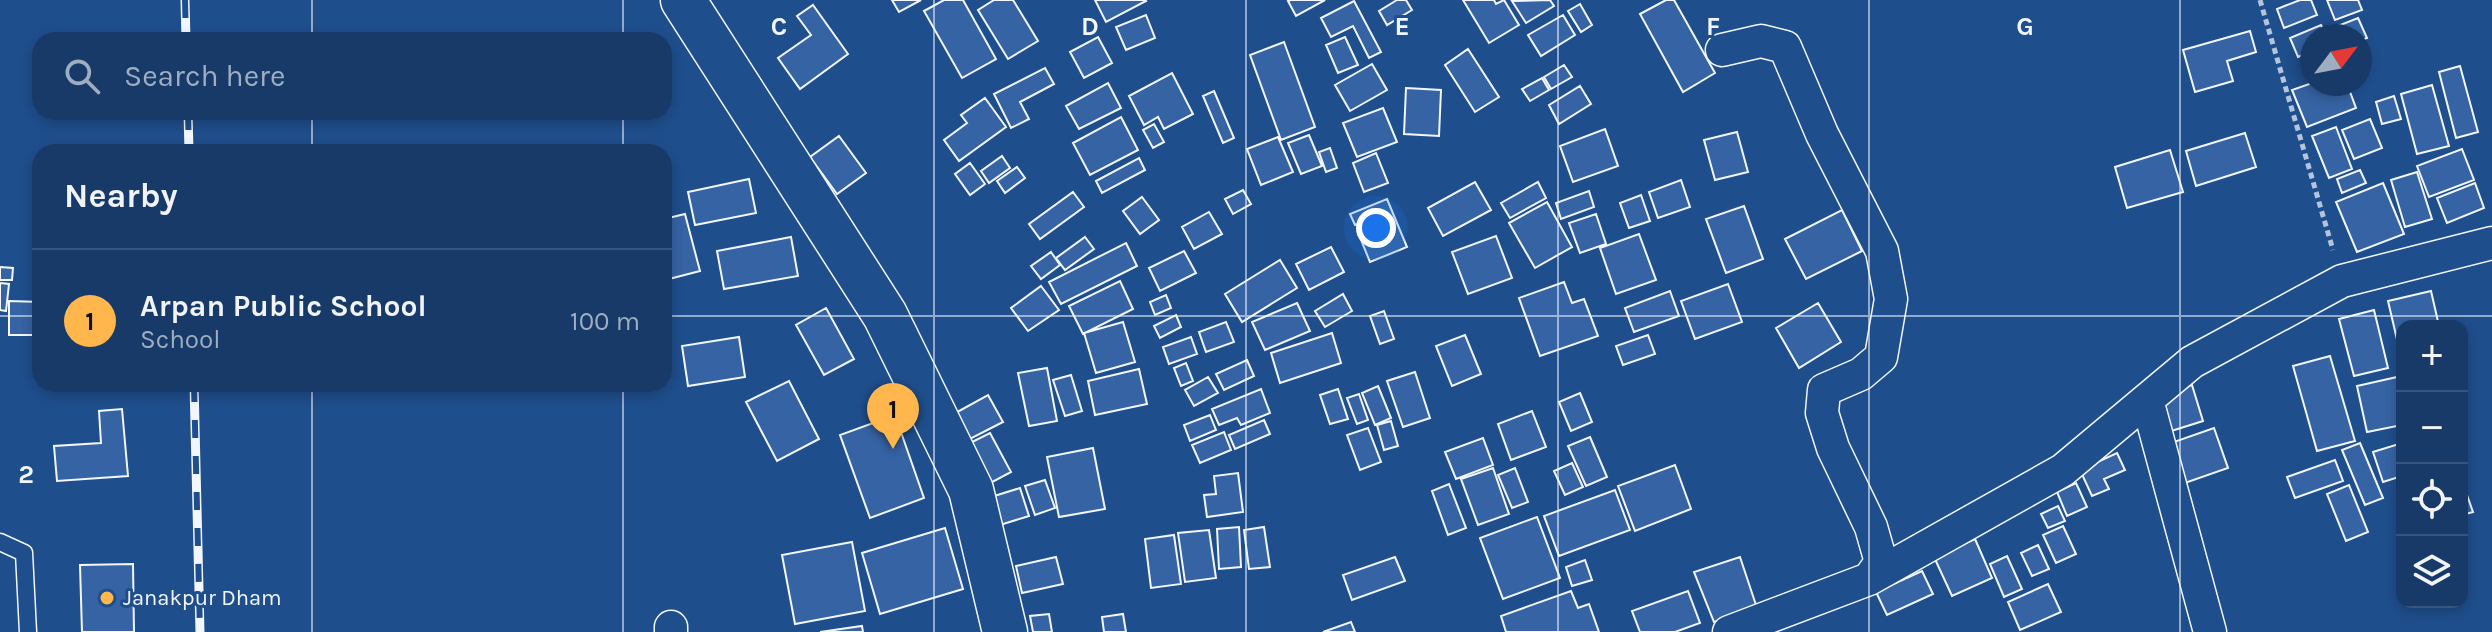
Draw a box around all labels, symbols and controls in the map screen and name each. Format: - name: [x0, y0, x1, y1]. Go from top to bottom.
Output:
- text: C: [771, 11, 787, 42]
- text: D: [1081, 11, 1099, 42]
- text: E: [1394, 11, 1410, 42]
- text: F: [1706, 11, 1720, 42]
- text: G: [2016, 11, 2034, 42]
- north arrow: [2300, 24, 2372, 96]
- search box: [32, 32, 672, 120]
- icon: search: [60, 54, 104, 98]
- text: Search here: [124, 58, 285, 94]
- text: Nearby: [64, 176, 178, 216]
- your location: [1356, 208, 1396, 248]
- text: Arpan Public School: [140, 288, 427, 324]
- text: 1: [85, 306, 95, 337]
- text: 100 m: [570, 306, 640, 337]
- map controls: [2396, 320, 2468, 608]
- button: +: [2396, 320, 2468, 392]
- text: School: [140, 324, 221, 355]
- pin: 1: [867, 383, 919, 449]
- button: −: [2396, 392, 2468, 464]
- text: 2: [18, 459, 34, 490]
- button: locate: [2396, 464, 2468, 536]
- button: layers: [2396, 536, 2468, 608]
- place label: Janakpur Dham: [123, 585, 282, 611]
- marker: Janakpur Dham: [98, 589, 116, 607]

